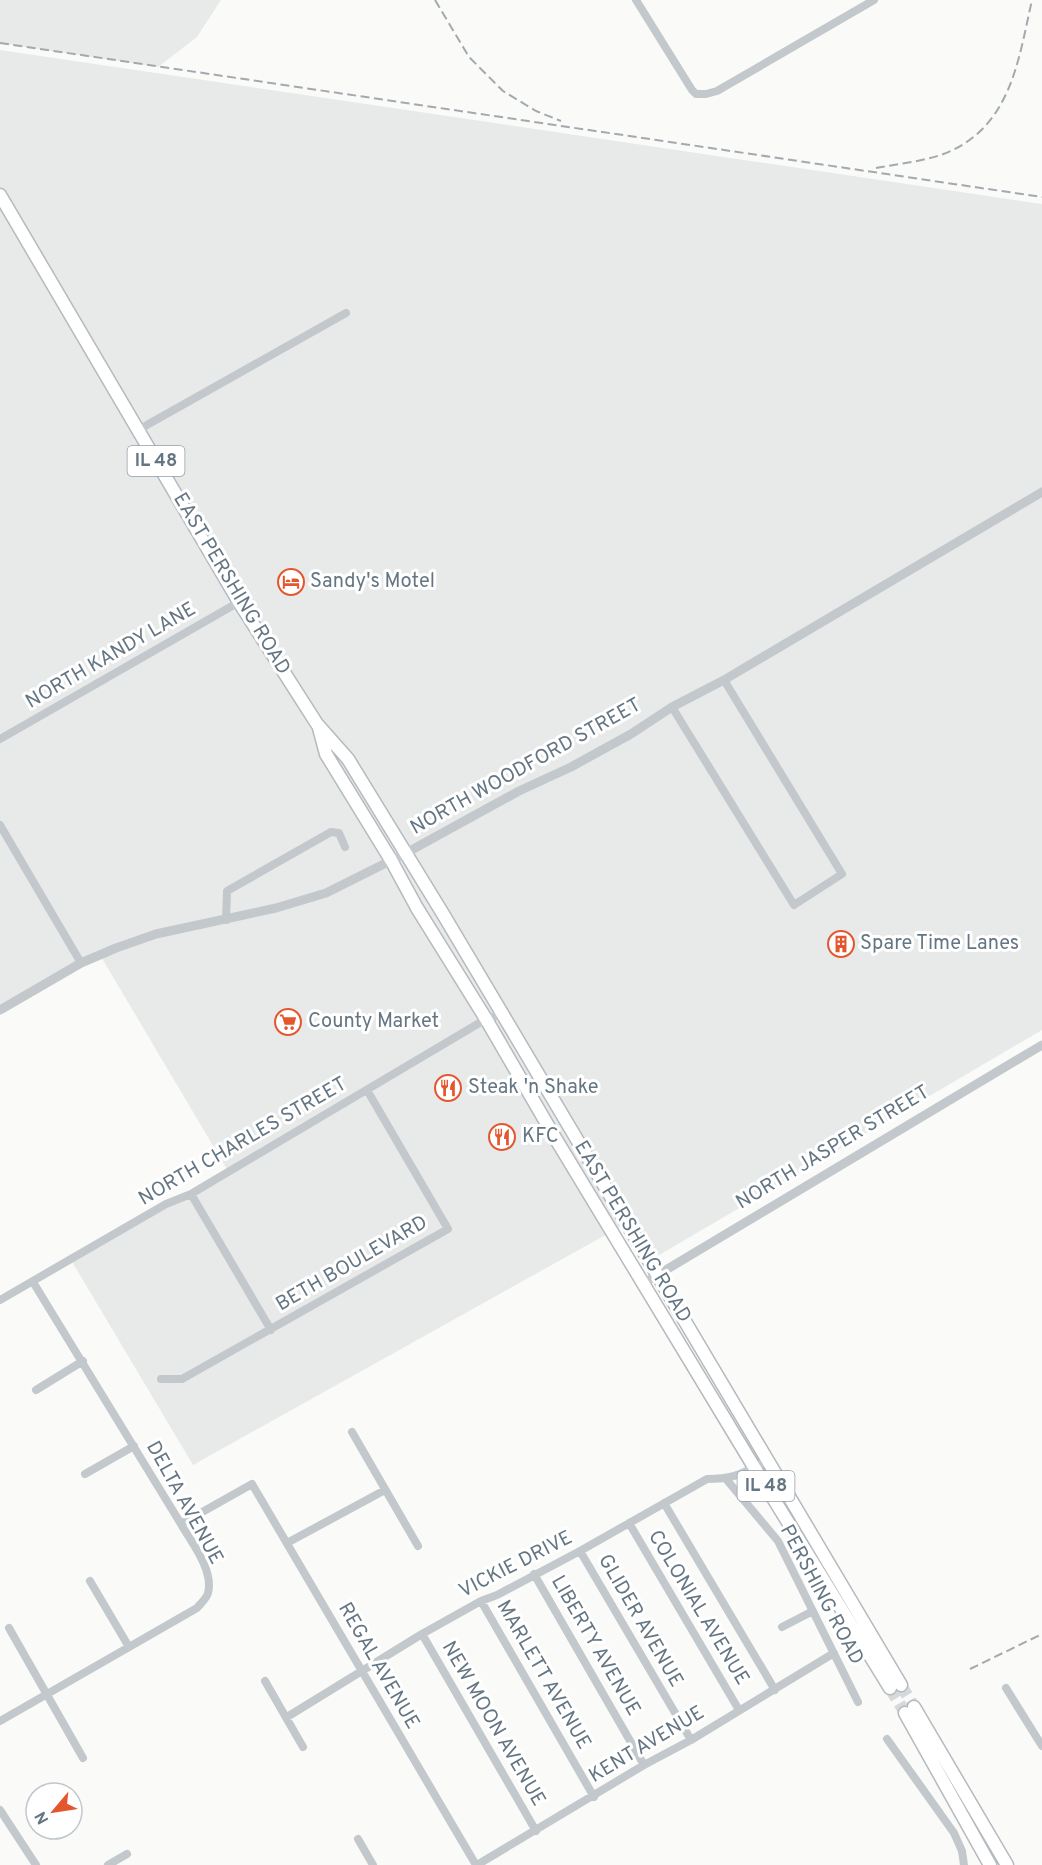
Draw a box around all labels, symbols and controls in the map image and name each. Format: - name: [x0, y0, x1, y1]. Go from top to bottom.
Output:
- road number: IL 48: [128, 446, 184, 476]
- street label: EAST PERSHING ROAD: [166, 488, 296, 680]
- hotel icon: Sandy's Motel: [276, 567, 306, 597]
- place label: Sandy's Motel: [310, 569, 435, 595]
- street label: NORTH KANDY LANE: [21, 597, 201, 715]
- street label: NORTH WOODFORD STREET: [406, 693, 646, 841]
- building icon: Spare Time Lanes: [826, 929, 856, 959]
- place label: Spare Time Lanes: [860, 931, 1019, 957]
- supermarket icon: County Market: [273, 1007, 303, 1037]
- place label: County Market: [308, 1009, 439, 1035]
- street label: NORTH CHARLES STREET: [134, 1072, 352, 1212]
- restaurant icon: Steak 'n Shake: [433, 1073, 463, 1103]
- place label: Steak 'n Shake: [468, 1075, 599, 1101]
- street label: NORTH JASPER STREET: [731, 1080, 935, 1216]
- restaurant icon: KFC: [487, 1122, 517, 1152]
- place label: KFC: [522, 1124, 559, 1150]
- street label: EAST PERSHING ROAD: [567, 1136, 697, 1328]
- street label: BETH BOULEVARD: [271, 1210, 433, 1318]
- street label: DELTA AVENUE: [139, 1437, 229, 1569]
- road number: IL 48: [738, 1471, 795, 1501]
- street label: PERSHING ROAD: [773, 1520, 869, 1670]
- street label: VICKIE DRIVE: [455, 1525, 577, 1605]
- street label: COLONIAL AVENUE: [641, 1526, 755, 1690]
- street label: GLIDER AVENUE: [591, 1550, 689, 1692]
- street label: LIBERTY AVENUE: [544, 1571, 646, 1721]
- street label: MARLETT AVENUE: [490, 1596, 596, 1754]
- street label: REGAL AVENUE: [331, 1598, 425, 1734]
- street label: NEW MOON AVENUE: [435, 1637, 551, 1811]
- street label: KENT AVENUE: [585, 1700, 709, 1790]
- north arrow: [24, 1781, 84, 1841]
- text: N: [31, 1807, 54, 1827]

